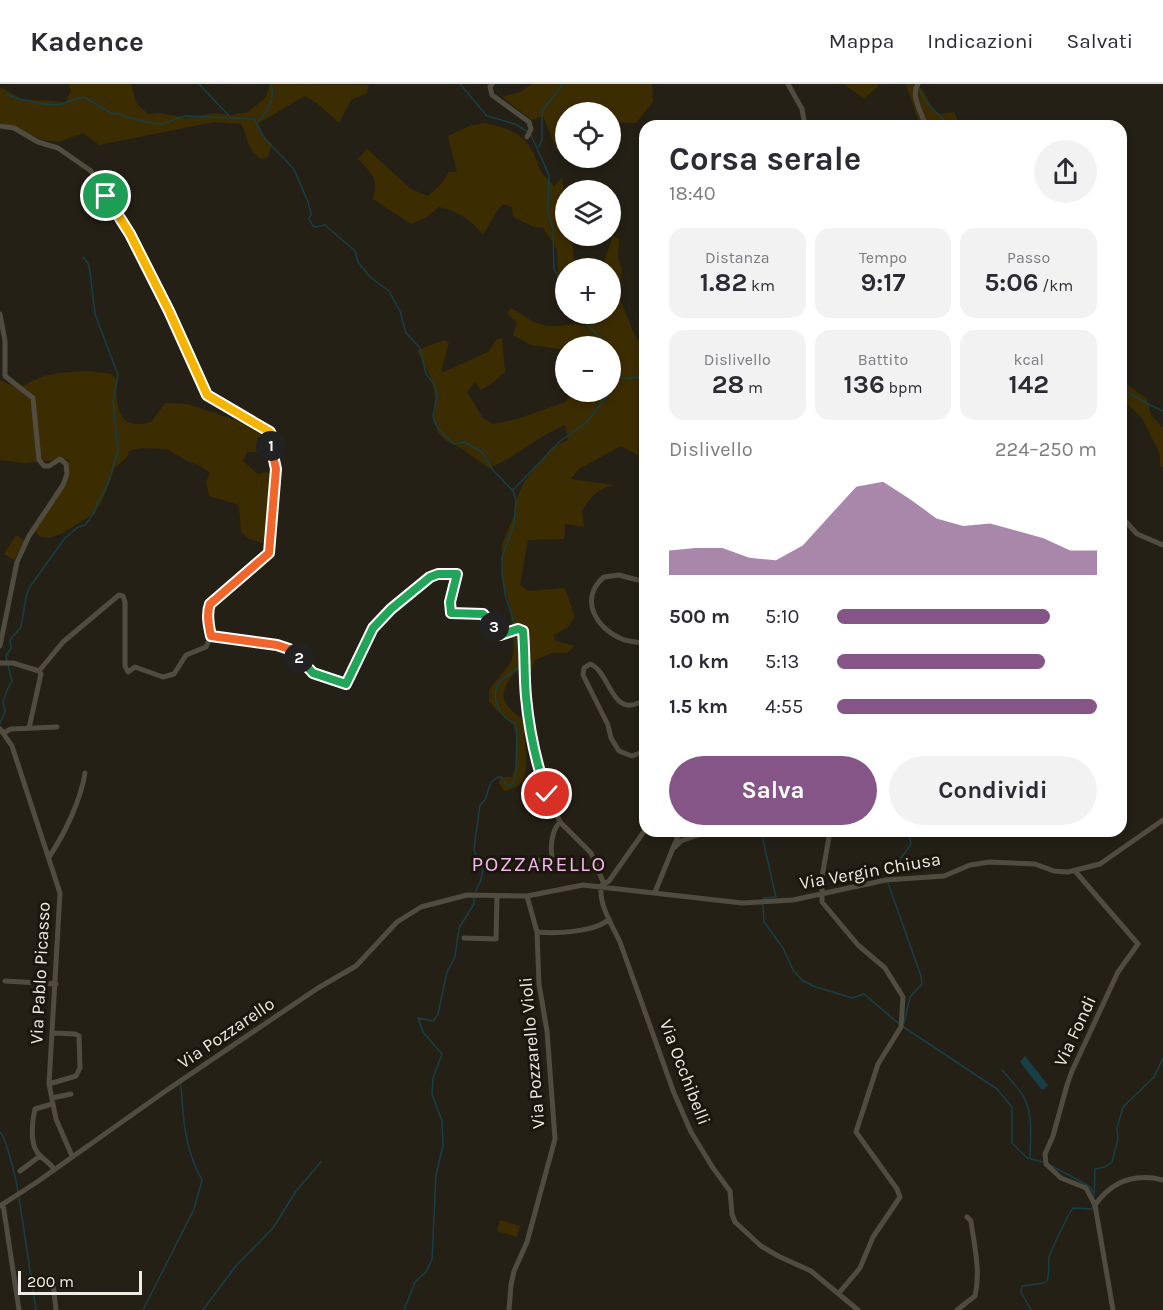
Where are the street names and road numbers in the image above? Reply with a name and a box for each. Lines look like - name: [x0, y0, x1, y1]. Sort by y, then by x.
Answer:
- street label: Via Vergin Chiusa: [798, 848, 942, 894]
- street label: Via Pablo Picasso: [25, 901, 55, 1045]
- street label: Via Pozzarello Violi: [514, 976, 550, 1130]
- street label: Via Fondi: [1049, 992, 1101, 1070]
- street label: Via Pozzarello: [173, 993, 279, 1073]
- street label: Via Occhibelli: [655, 1016, 715, 1128]

